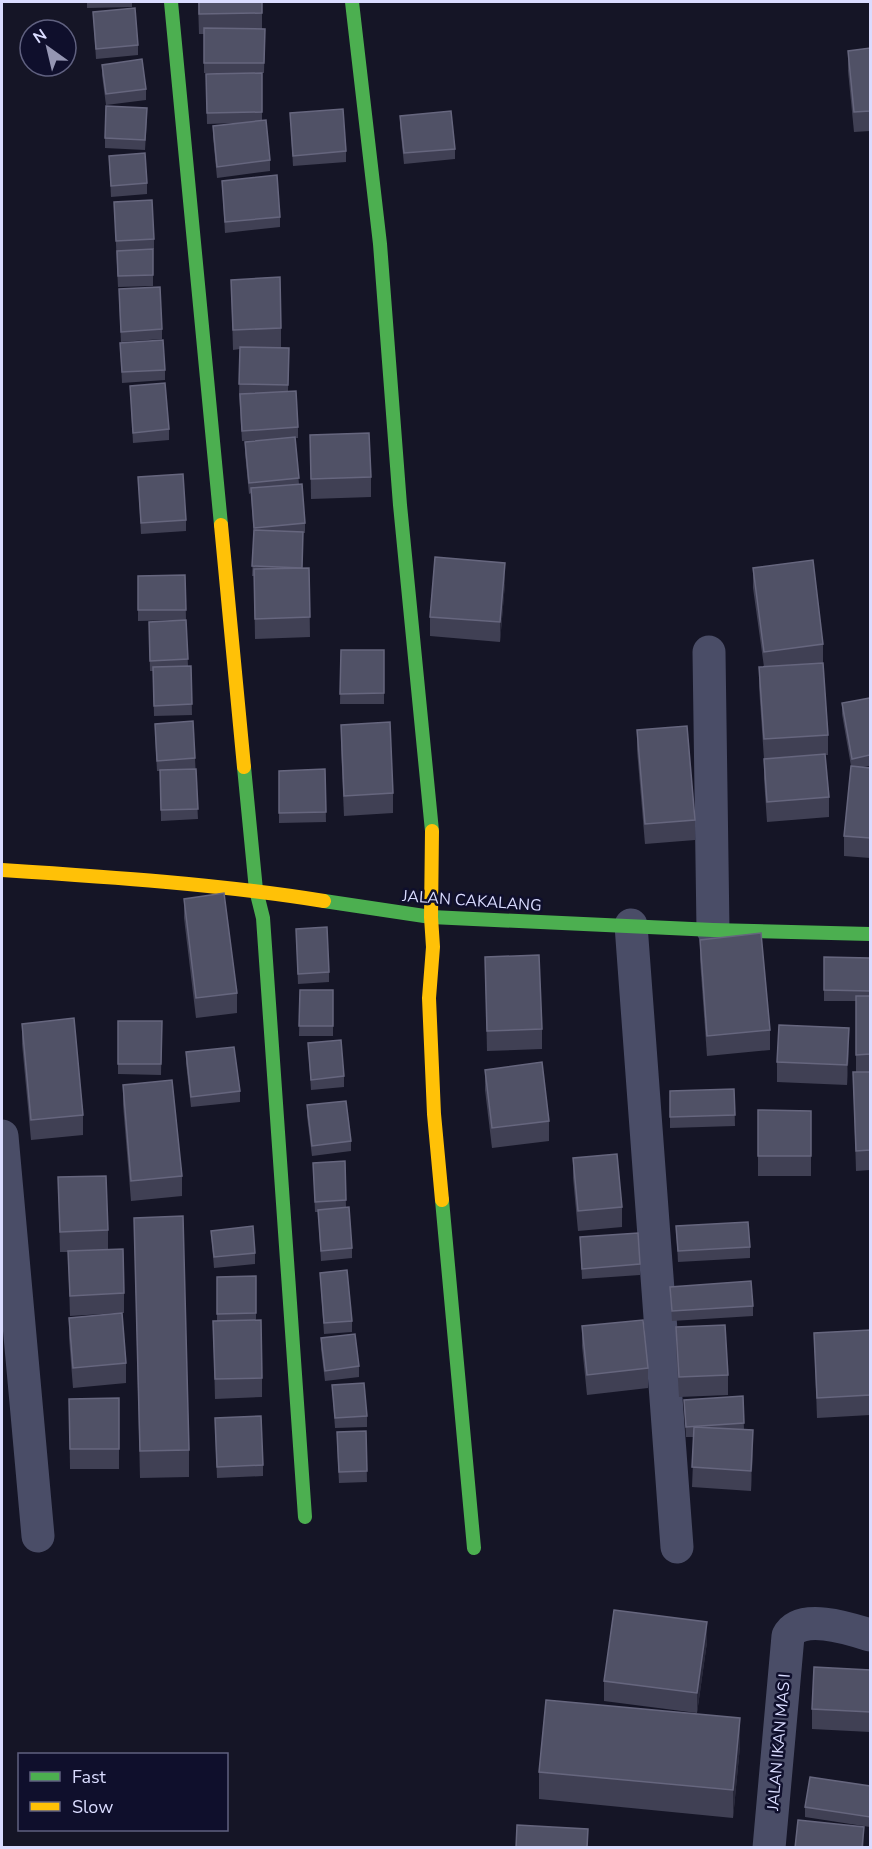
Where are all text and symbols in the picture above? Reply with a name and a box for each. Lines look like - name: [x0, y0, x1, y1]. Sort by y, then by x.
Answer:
- north arrow: [18, 18, 78, 78]
- text: N: [29, 24, 51, 49]
- street label: JALAN CAKALANG: [400, 885, 542, 917]
- street label: JALAN IKAN MAS I: [762, 1673, 796, 1812]
- legend: [18, 1753, 228, 1831]
- text: Fast: [72, 1765, 107, 1789]
- text: Slow: [72, 1795, 113, 1819]

